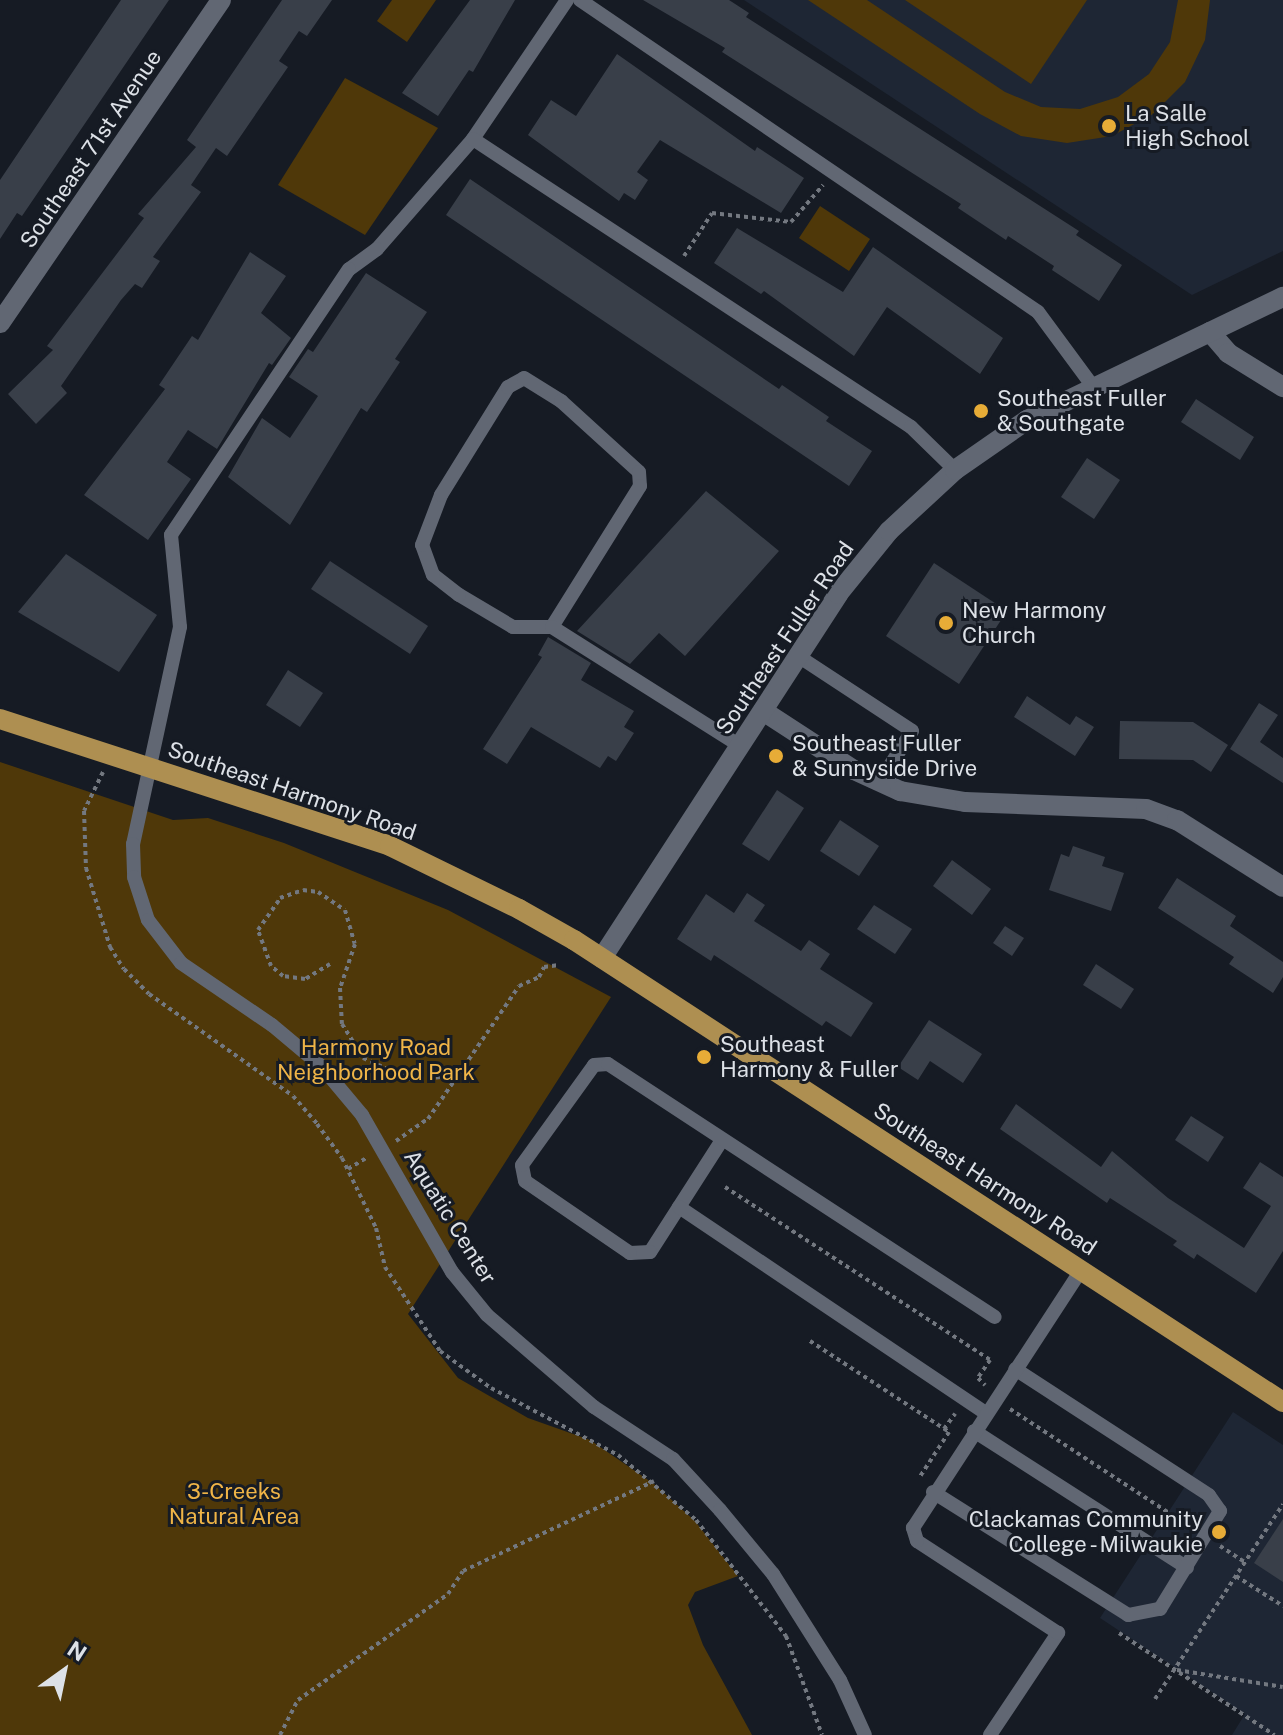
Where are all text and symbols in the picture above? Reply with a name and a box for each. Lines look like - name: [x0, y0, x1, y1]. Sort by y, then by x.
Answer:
- street label: Southeast 71st Avenue: [15, 45, 167, 253]
- place label: La Salle High School: [1125, 100, 1250, 152]
- marker: La Salle High School: [1100, 117, 1118, 135]
- place label: Southeast Fuller & Southgate: [997, 385, 1167, 436]
- marker: Southeast Fuller & Southgate: [972, 402, 990, 420]
- street label: Southeast Fuller Road: [711, 537, 859, 739]
- place label: New Harmony Church: [962, 597, 1106, 648]
- marker: New Harmony Church: [937, 614, 955, 632]
- place label: Southeast Fuller & Sunnyside Drive: [792, 730, 977, 782]
- street label: Southeast Harmony Road: [164, 736, 420, 846]
- marker: Southeast Fuller & Sunnyside Drive: [767, 747, 785, 765]
- place label: Southeast Harmony & Fuller: [720, 1031, 899, 1082]
- park label: Harmony Road Neighborhood Park: [277, 1034, 475, 1086]
- marker: Southeast Harmony & Fuller: [695, 1048, 713, 1066]
- street label: Southeast Harmony Road: [868, 1097, 1102, 1261]
- street label: Aquatic Center: [398, 1145, 502, 1289]
- park label: 3-Creeks Natural Area: [169, 1478, 299, 1530]
- place label: Clackamas Community College - Milwaukie: [969, 1506, 1203, 1558]
- marker: Clackamas Community College - Milwaukie: [1210, 1523, 1228, 1541]
- north arrow: [24, 1631, 104, 1711]
- text: N: [63, 1635, 91, 1666]

